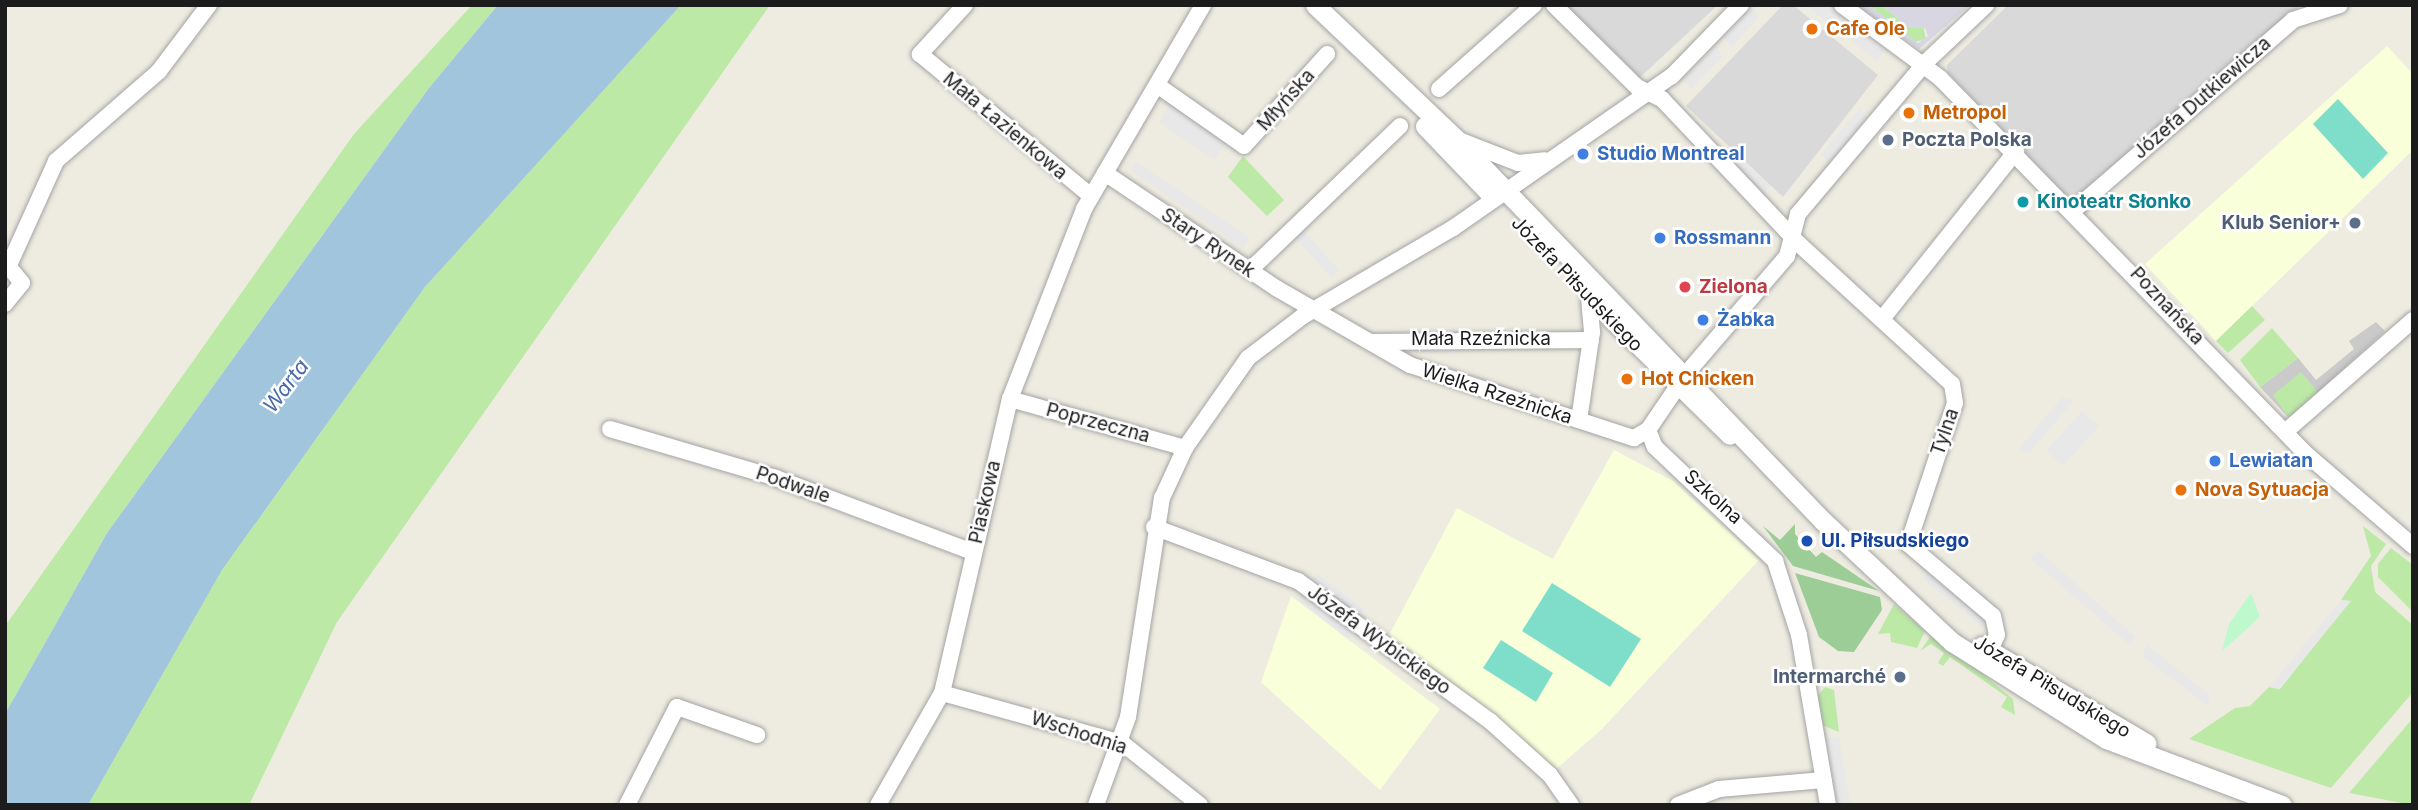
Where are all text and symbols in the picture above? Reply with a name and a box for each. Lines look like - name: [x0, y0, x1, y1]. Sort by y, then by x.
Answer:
- place label: Cafe Ole: [1826, 18, 1905, 40]
- marker: Cafe Ole: [1804, 21, 1820, 37]
- street label: Józefa Dutkiewicza: [2129, 32, 2275, 164]
- street label: Młyńska: [1252, 65, 1320, 135]
- street label: Mała Łazienkowa: [938, 67, 1072, 185]
- place label: Metropol: [1923, 102, 2007, 124]
- marker: Metropol: [1901, 105, 1917, 121]
- place label: Poczta Polska: [1902, 129, 2032, 151]
- marker: Poczta Polska: [1880, 132, 1896, 148]
- place label: Studio Montreal: [1597, 143, 1745, 165]
- marker: Studio Montreal: [1575, 146, 1591, 162]
- place label: Kinoteatr Słonko: [2037, 191, 2191, 213]
- marker: Kinoteatr Słonko: [2015, 194, 2031, 210]
- street label: Stary Rynek: [1157, 203, 1259, 283]
- street label: Józefa Piłsudskiego: [1506, 212, 1648, 356]
- place label: Klub Senior+: [2222, 212, 2341, 234]
- marker: Klub Senior+: [2347, 215, 2363, 231]
- place label: Rossmann: [1674, 227, 1771, 249]
- marker: Rossmann: [1652, 230, 1668, 246]
- street label: Poznańska: [2125, 262, 2209, 350]
- place label: Zielona: [1699, 276, 1768, 298]
- marker: Zielona: [1677, 279, 1693, 295]
- place label: Żabka: [1717, 309, 1775, 331]
- marker: Żabka: [1695, 312, 1711, 328]
- street label: Mała Rzeźnicka: [1411, 328, 1551, 350]
- water label: Warta: [258, 354, 314, 418]
- street label: Wielka Rzeźnicka: [1419, 359, 1575, 429]
- place label: Hot Chicken: [1641, 368, 1754, 390]
- marker: Hot Chicken: [1619, 371, 1635, 387]
- street label: Poprzeczna: [1044, 398, 1152, 448]
- street label: Tylna: [1926, 405, 1964, 459]
- place label: Lewiatan: [2229, 450, 2313, 472]
- marker: Lewiatan: [2207, 453, 2223, 469]
- street label: Piaskowa: [964, 458, 1006, 546]
- street label: Podwale: [753, 462, 833, 508]
- street label: Szkolna: [1679, 465, 1747, 529]
- place label: Nova Sytuacja: [2195, 479, 2329, 501]
- marker: Nova Sytuacja: [2173, 482, 2189, 498]
- place label: Ul. Piłsudskiego: [1821, 530, 1970, 552]
- marker: Ul. Piłsudskiego: [1799, 533, 1815, 549]
- street label: Józefa Wybickiego: [1303, 580, 1455, 700]
- street label: Józefa Piłsudskiego: [1969, 631, 2135, 743]
- place label: Intermarché: [1773, 666, 1886, 688]
- marker: Intermarché: [1892, 669, 1908, 685]
- street label: Wschodnia: [1028, 707, 1130, 759]

